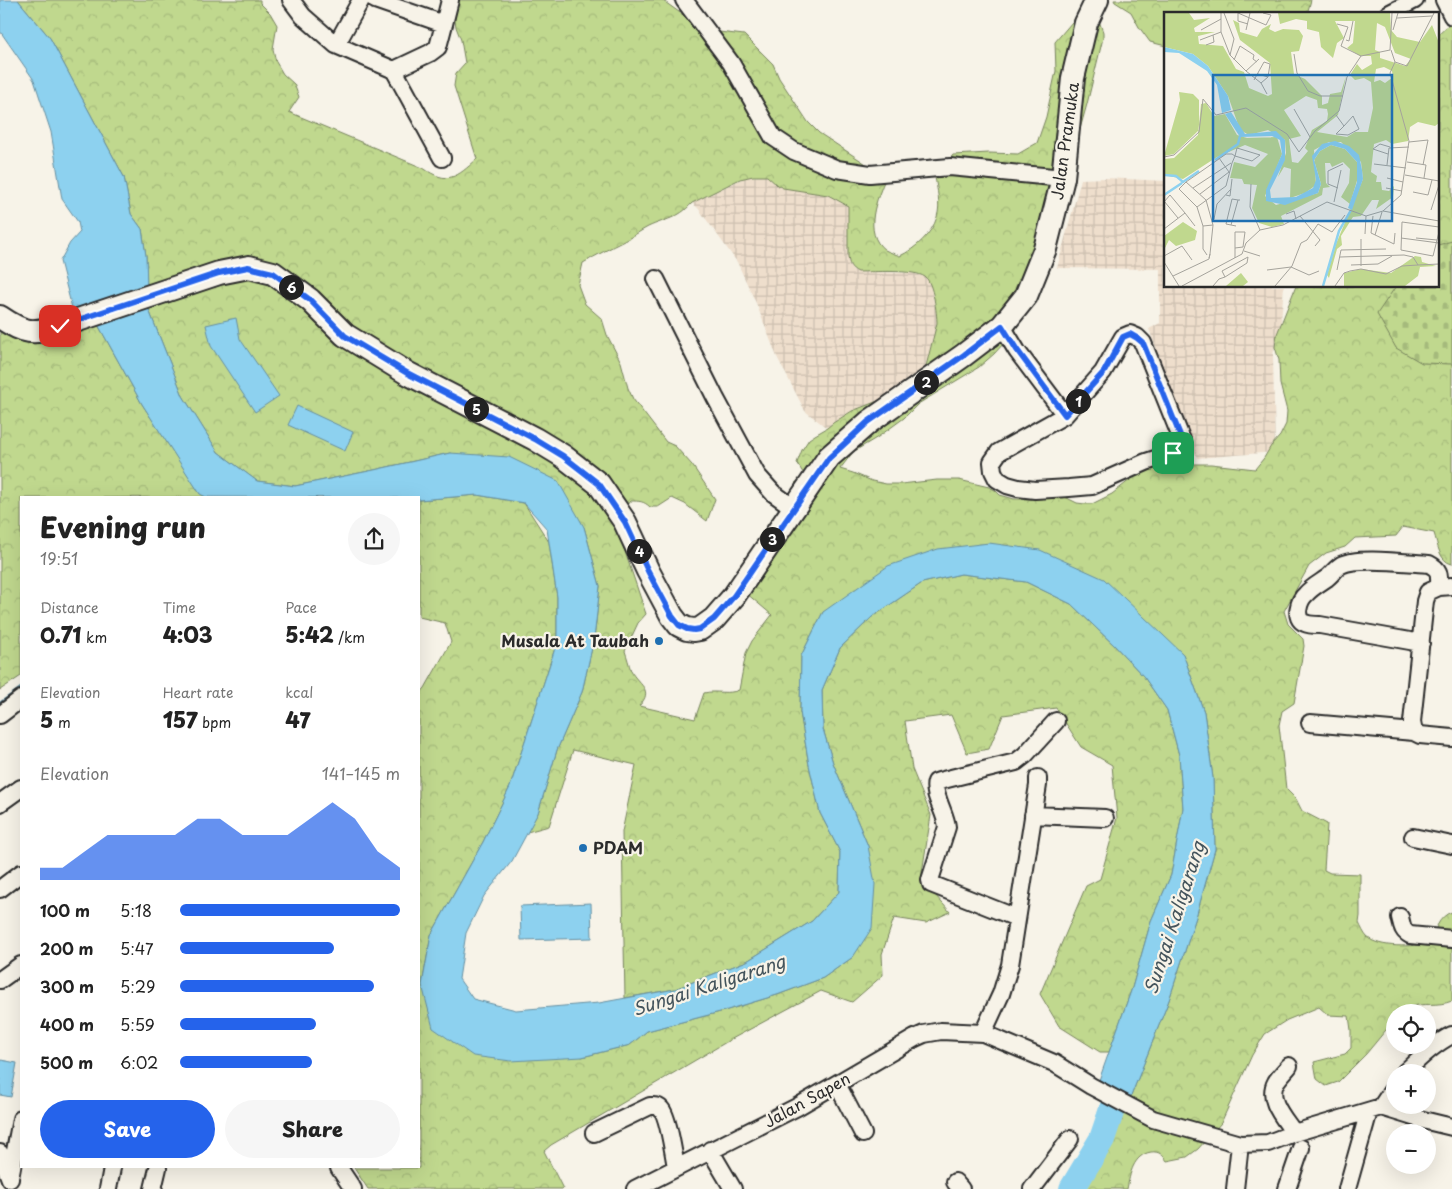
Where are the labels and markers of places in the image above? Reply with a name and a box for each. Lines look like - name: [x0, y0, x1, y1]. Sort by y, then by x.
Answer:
- pin: 6: [278, 274, 304, 300]
- pin: [39, 305, 81, 347]
- pin: 2: [914, 370, 938, 394]
- pin: 1: [1066, 388, 1090, 414]
- pin: 5: [464, 396, 488, 422]
- pin: [1152, 432, 1194, 474]
- pin: 3: [760, 526, 784, 552]
- pin: 4: [626, 538, 652, 564]
- place label: Musala At Taubah: [501, 628, 649, 652]
- marker: Musala At Taubah: [653, 635, 665, 647]
- place label: PDAM: [593, 835, 643, 859]
- marker: PDAM: [577, 842, 589, 854]

